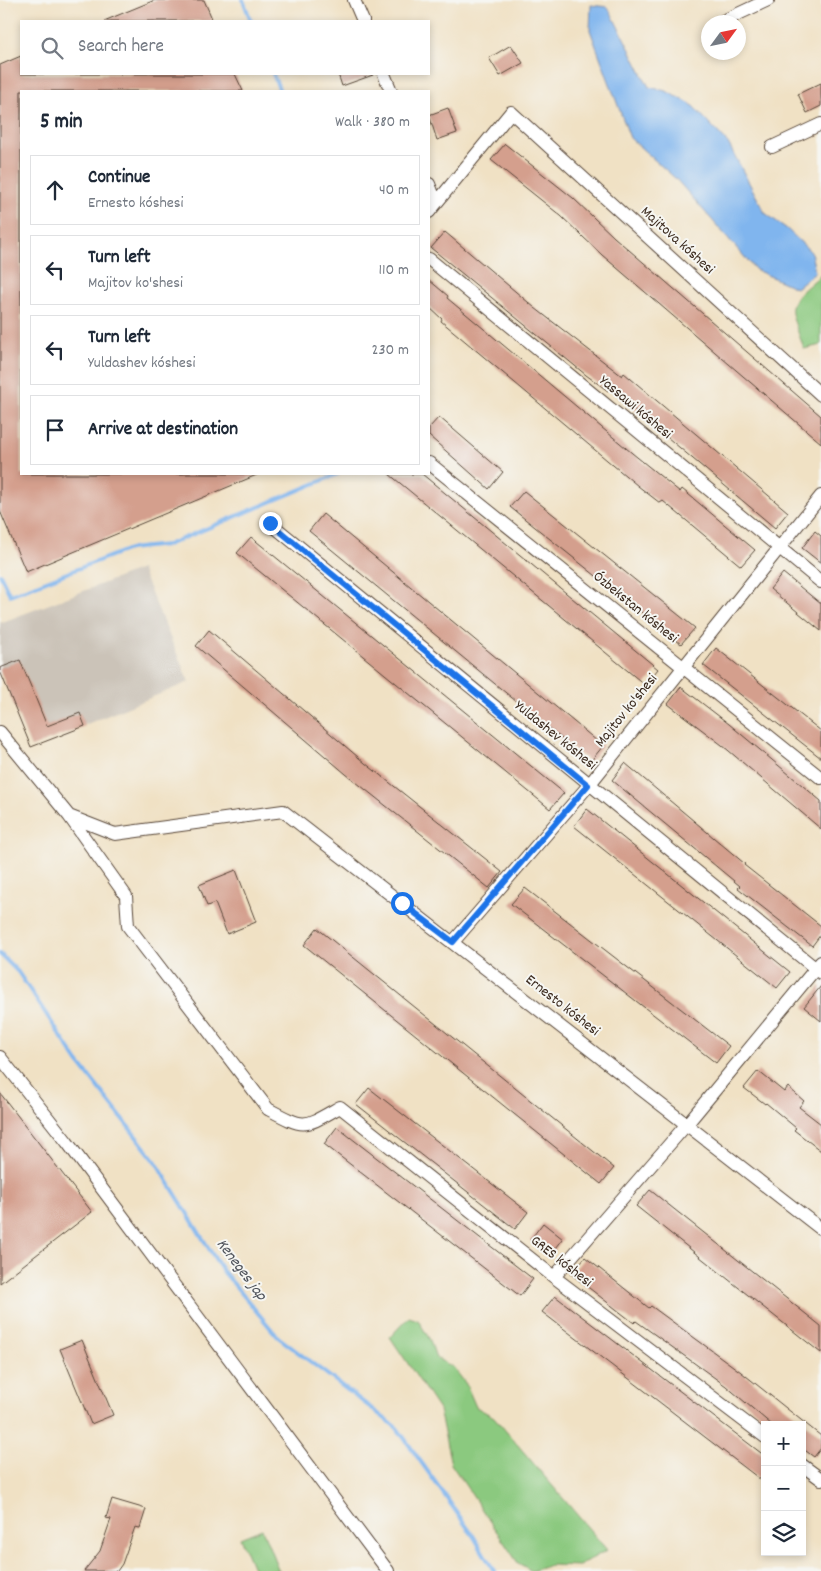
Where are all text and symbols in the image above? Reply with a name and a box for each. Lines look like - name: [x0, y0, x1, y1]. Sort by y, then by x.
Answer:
- north arrow: [701, 15, 746, 60]
- search box: [20, 20, 430, 75]
- icon: search: [38, 34, 66, 62]
- text: Search here: [78, 34, 164, 61]
- text: 5 min: [40, 108, 83, 138]
- text: Walk · 380 m: [335, 111, 410, 134]
- text: Continue: [88, 165, 150, 192]
- icon: ahead: [41, 176, 69, 204]
- text: 40 m: [379, 179, 409, 202]
- text: Ernesto kóshesi: [88, 192, 184, 215]
- street label: Majitova kóshesi: [635, 202, 719, 280]
- text: Turn left: [88, 245, 151, 272]
- icon: left: [41, 256, 69, 284]
- text: 110 m: [379, 259, 409, 282]
- text: Majitov ko'shesi: [88, 272, 183, 295]
- text: Turn left: [88, 325, 151, 352]
- icon: left: [41, 336, 69, 364]
- text: 230 m: [372, 339, 409, 362]
- text: Yuldashev kóshesi: [88, 352, 195, 375]
- street label: Yassawi kóshesi: [594, 371, 677, 445]
- icon: arrive: [41, 416, 69, 444]
- text: Arrive at destination: [88, 417, 238, 444]
- route end: [259, 512, 282, 535]
- street label: Ózbekstan kóshesi: [588, 567, 683, 649]
- street label: Majitov ko'shesi: [590, 669, 664, 753]
- street label: Yuldashev kóshesi: [509, 696, 601, 776]
- route start: [391, 892, 414, 915]
- street label: Ernesto kóshesi: [520, 970, 604, 1042]
- street label: GRES kóshesi: [525, 1231, 597, 1293]
- water label: Keneges jap: [210, 1234, 272, 1306]
- map controls: [761, 1421, 806, 1556]
- button: +: [761, 1421, 806, 1466]
- button: −: [761, 1466, 806, 1511]
- button: layers: [761, 1511, 806, 1556]

